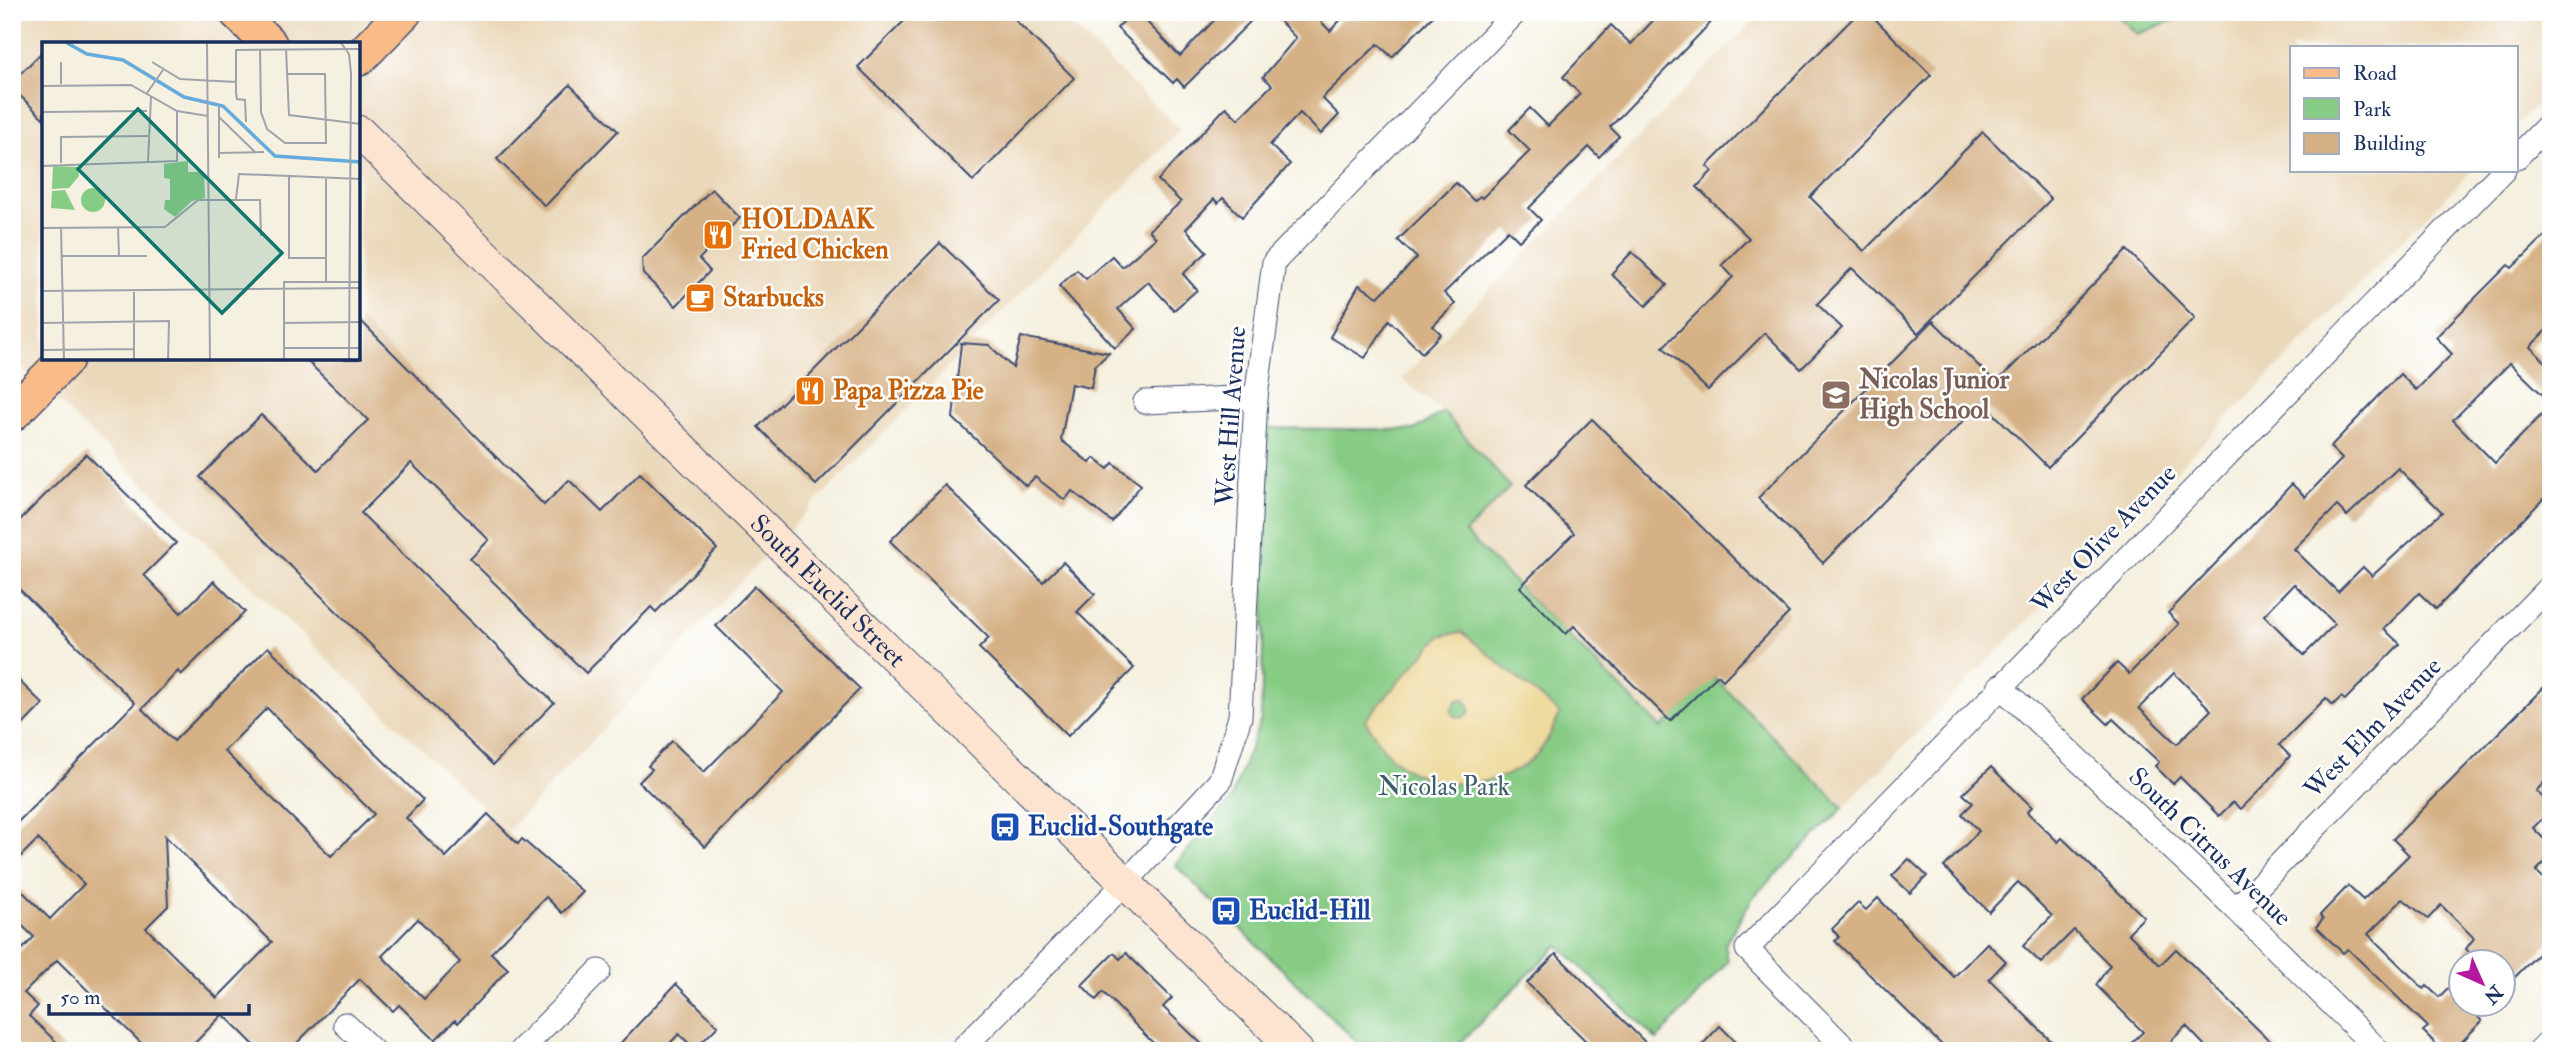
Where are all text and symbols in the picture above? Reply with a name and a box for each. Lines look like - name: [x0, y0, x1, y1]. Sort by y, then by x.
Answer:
- inset map: [42, 42, 360, 360]
- legend: [2290, 46, 2518, 172]
- text: Road: [2353, 60, 2398, 87]
- text: Park: [2353, 96, 2391, 123]
- text: Building: [2353, 130, 2426, 157]
- place label: HOLDAAK Fried Chicken: [741, 204, 889, 266]
- restaurant icon: HOLDAAK Fried Chicken: [701, 218, 735, 252]
- cafe icon: Starbucks: [683, 281, 717, 315]
- place label: Starbucks: [723, 282, 824, 314]
- street label: West Hill Avenue: [1209, 325, 1253, 508]
- place label: Nicolas Junior High School: [1858, 364, 2010, 427]
- restaurant icon: Papa Pizza Pie: [793, 374, 827, 408]
- place label: Papa Pizza Pie: [833, 375, 984, 408]
- school or university icon: Nicolas Junior High School: [1819, 378, 1853, 412]
- street label: West Olive Avenue: [2024, 458, 2183, 621]
- street label: South Euclid Street: [743, 508, 912, 674]
- street label: West Elm Avenue: [2297, 651, 2449, 806]
- street label: South Citrus Avenue: [2122, 761, 2298, 933]
- park label: Nicolas Park: [1378, 771, 1510, 803]
- bus stop icon: Euclid-Southgate: [988, 810, 1022, 844]
- place label: Euclid-Southgate: [1028, 811, 1213, 844]
- bus stop icon: Euclid-Hill: [1209, 894, 1243, 928]
- place label: Euclid-Hill: [1249, 895, 1371, 927]
- north arrow: [2448, 948, 2518, 1018]
- scale bar: [49, 972, 248, 1016]
- text: N: [2478, 979, 2509, 1010]
- text: 50 m: [60, 984, 101, 1011]

